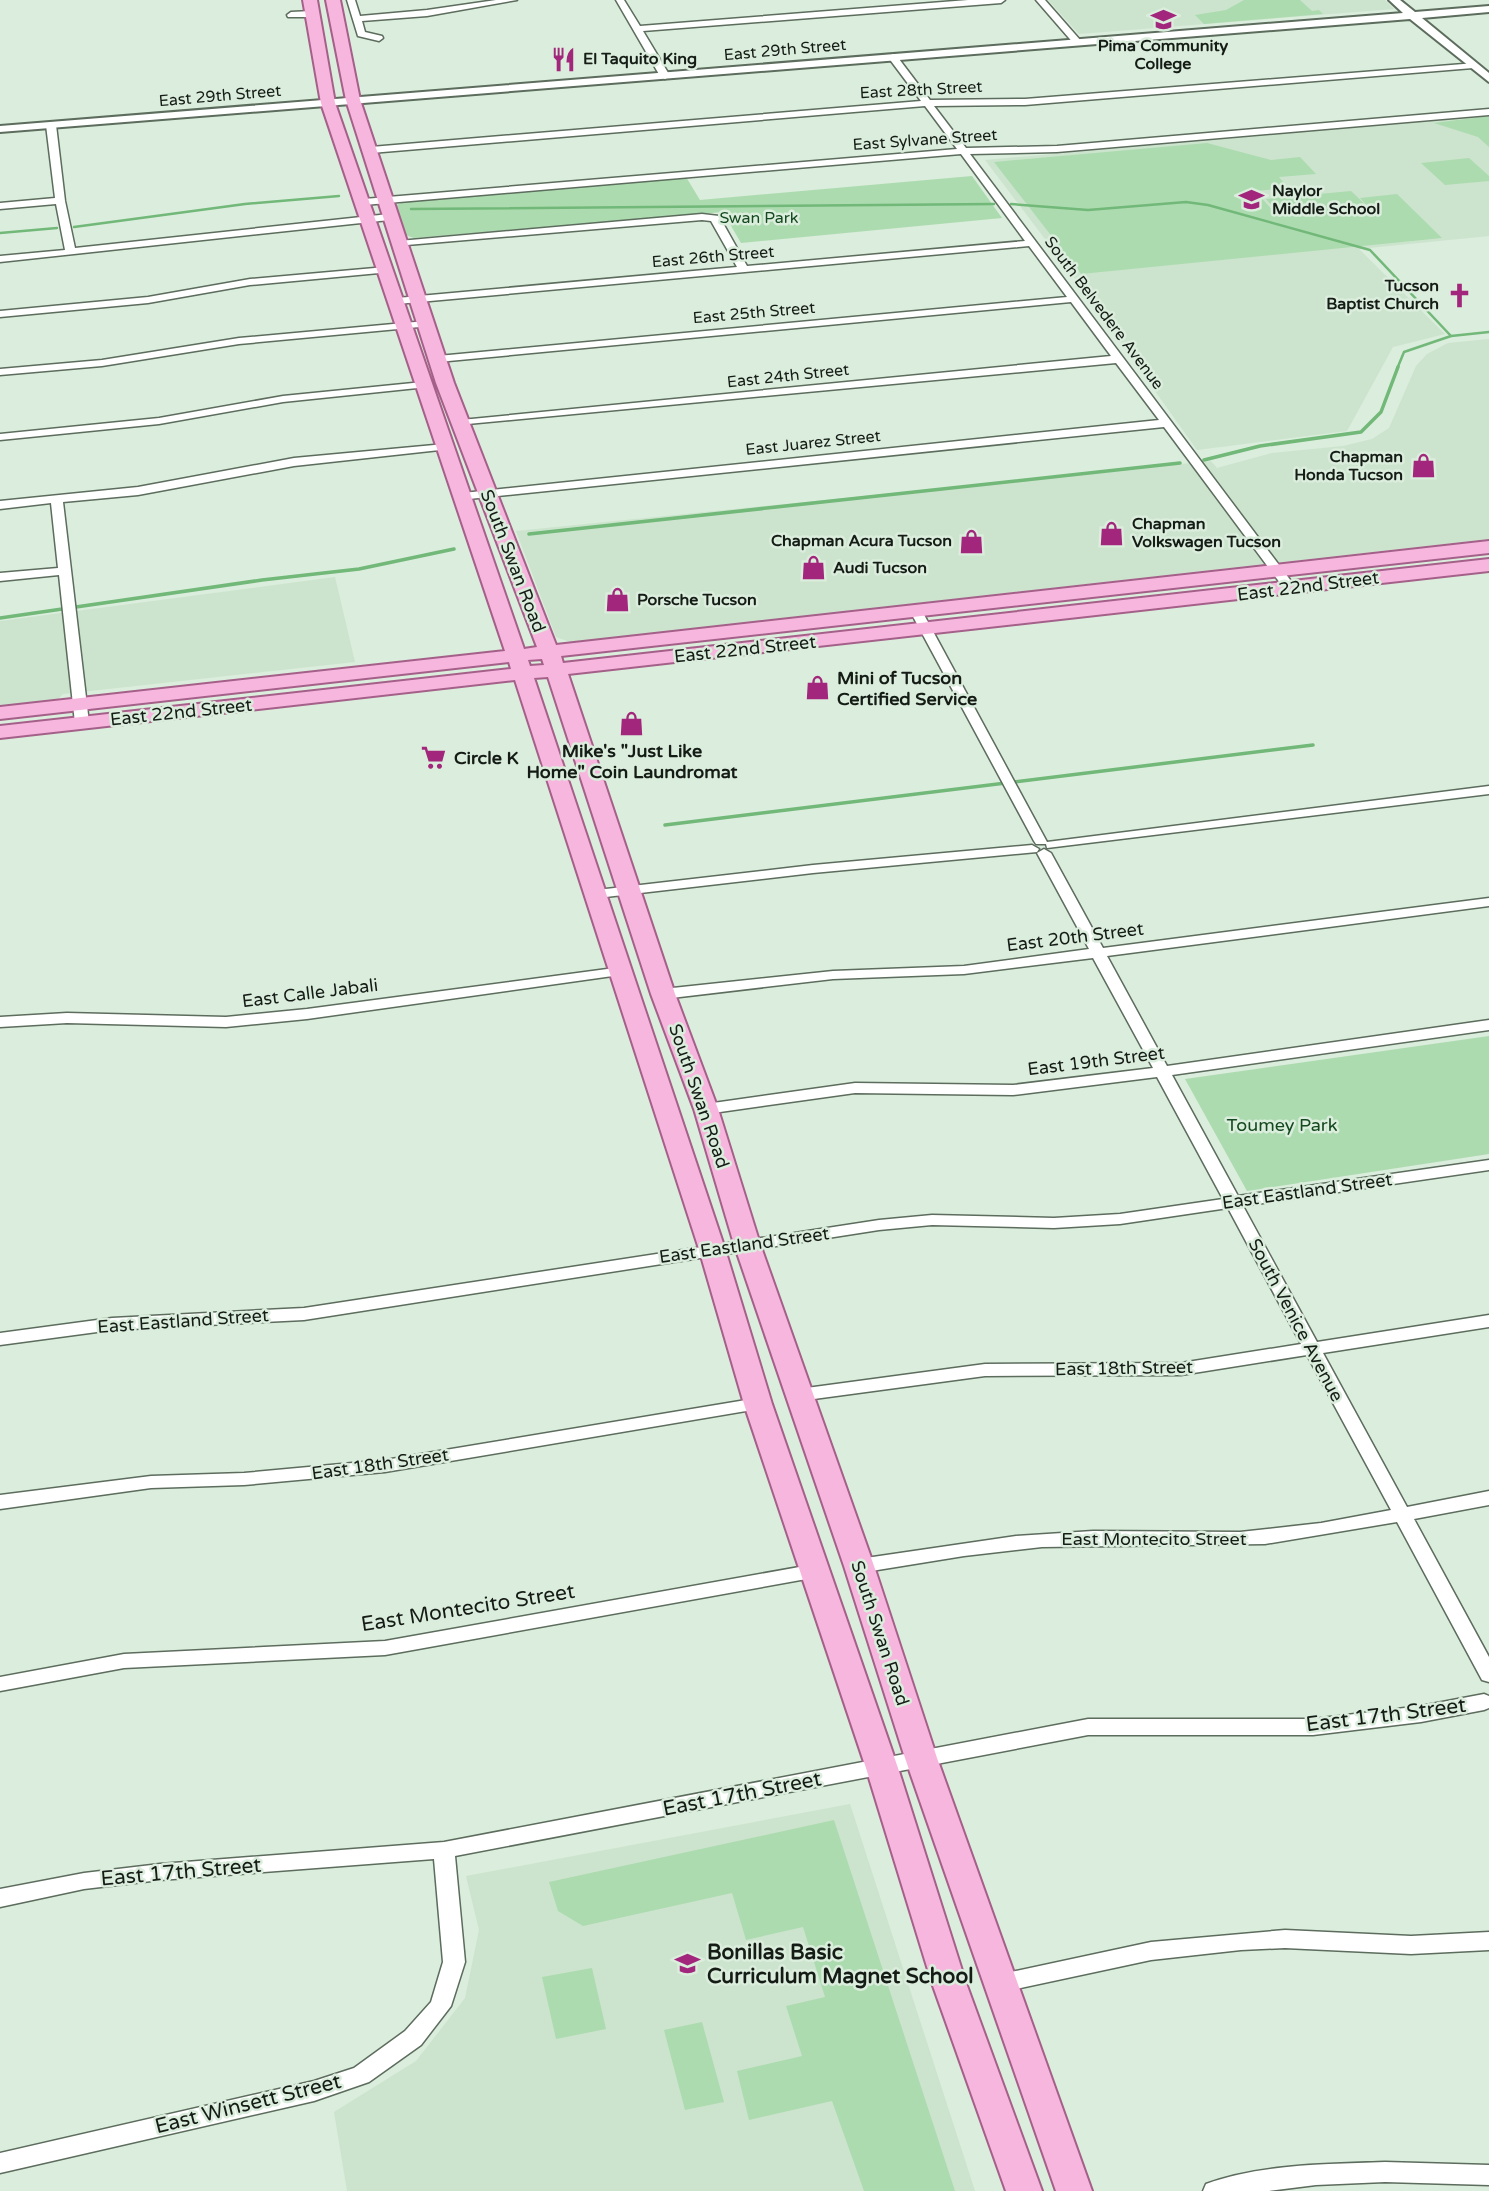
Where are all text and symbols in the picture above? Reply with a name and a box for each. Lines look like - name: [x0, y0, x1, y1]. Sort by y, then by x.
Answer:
- school or university icon: Pima Community College: [1149, 6, 1177, 34]
- street label: East 29th Street: [723, 35, 847, 65]
- place label: Pima Community College: [1098, 36, 1229, 74]
- restaurant icon: El Taquito King: [549, 45, 577, 73]
- place label: El Taquito King: [583, 49, 697, 69]
- street label: East 28th Street: [859, 77, 983, 103]
- street label: East 29th Street: [158, 81, 282, 111]
- street label: East Sylvane Street: [852, 125, 998, 155]
- place label: Naylor Middle School: [1272, 181, 1380, 219]
- school or university icon: Naylor Middle School: [1238, 186, 1266, 214]
- park label: Swan Park: [720, 208, 799, 228]
- street label: South Belvedere Avenue: [1040, 233, 1168, 393]
- street label: East 26th Street: [651, 242, 775, 272]
- place label: Tucson Baptist Church: [1326, 276, 1439, 314]
- church icon: Tucson Baptist Church: [1445, 281, 1473, 309]
- street label: East 25th Street: [692, 298, 816, 328]
- street label: East 24th Street: [726, 360, 850, 392]
- street label: East Juarez Street: [744, 426, 882, 460]
- place label: Chapman Honda Tucson: [1294, 447, 1403, 485]
- shop icon: Chapman Honda Tucson: [1409, 452, 1437, 480]
- street label: South Swan Road: [476, 486, 550, 636]
- place label: Chapman Volkswagen Tucson: [1132, 514, 1281, 552]
- shop icon: Chapman Volkswagen Tucson: [1098, 519, 1126, 547]
- shop icon: Chapman Acura Tucson: [958, 527, 986, 555]
- place label: Chapman Acura Tucson: [771, 531, 952, 551]
- shop icon: Audi Tucson: [799, 554, 827, 582]
- place label: Audi Tucson: [833, 558, 927, 578]
- street label: East 22nd Street: [1236, 566, 1380, 606]
- shop icon: Porsche Tucson: [603, 586, 631, 614]
- place label: Porsche Tucson: [637, 590, 757, 610]
- street label: East 22nd Street: [673, 631, 817, 667]
- place label: Mini of Tucson Certified Service: [837, 667, 977, 710]
- shop icon: Mini of Tucson Certified Service: [803, 674, 831, 702]
- street label: East 22nd Street: [109, 694, 253, 730]
- shop icon: Mike's "Just Like Home" Coin Laundromat: [618, 710, 646, 738]
- place label: Mike's "Just Like Home" Coin Laundromat: [527, 740, 738, 783]
- supermarket icon: Circle K: [420, 744, 448, 772]
- place label: Circle K: [454, 747, 519, 769]
- street label: East 20th Street: [1005, 918, 1145, 956]
- street label: East Calle Jabali: [241, 974, 379, 1012]
- street label: South Swan Road: [664, 1021, 734, 1171]
- street label: East 19th Street: [1026, 1042, 1166, 1080]
- park label: Toumey Park: [1226, 1114, 1338, 1136]
- street label: East Eastland Street: [1221, 1168, 1394, 1214]
- street label: East Eastland Street: [658, 1222, 831, 1268]
- street label: South Venice Avenue: [1244, 1235, 1348, 1405]
- street label: East Eastland Street: [97, 1304, 269, 1338]
- street label: East 18th Street: [1055, 1356, 1193, 1380]
- street label: East 18th Street: [310, 1443, 450, 1485]
- street label: East Montecito Street: [1061, 1528, 1247, 1550]
- street label: South Swan Road: [846, 1558, 914, 1708]
- street label: East Montecito Street: [359, 1579, 577, 1637]
- street label: East 17th Street: [1304, 1693, 1468, 1737]
- street label: East 17th Street: [660, 1766, 824, 1822]
- street label: East 17th Street: [100, 1853, 262, 1891]
- place label: Bonillas Basic Curriculum Magnet School: [707, 1940, 973, 1989]
- school or university icon: Bonillas Basic Curriculum Magnet School: [673, 1950, 701, 1978]
- street label: East Winsett Street: [152, 2069, 344, 2139]

